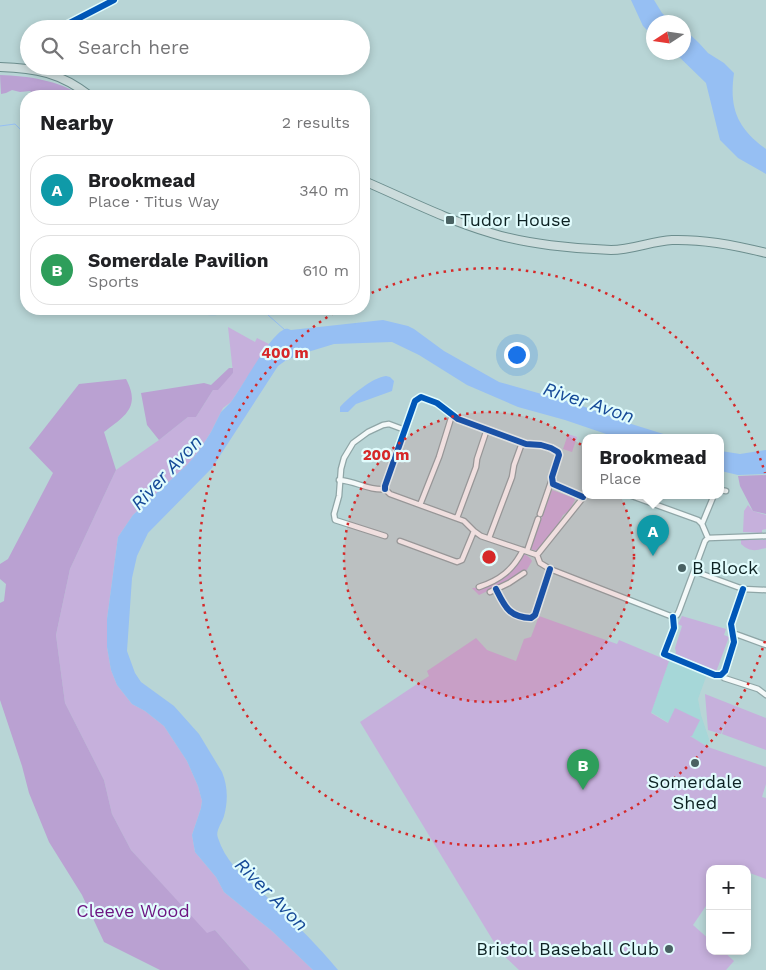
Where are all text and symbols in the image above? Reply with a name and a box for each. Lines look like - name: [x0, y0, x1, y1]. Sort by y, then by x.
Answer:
- north arrow: [646, 15, 691, 60]
- search box: [20, 20, 370, 75]
- icon: search: [38, 34, 66, 62]
- text: Search here: [78, 36, 189, 59]
- text: Nearby: [40, 110, 113, 135]
- text: 2 results: [282, 113, 350, 132]
- text: Brookmead: [88, 169, 195, 192]
- text: A: [52, 181, 62, 200]
- text: 340 m: [299, 181, 349, 200]
- text: Place · Titus Way: [88, 192, 219, 211]
- place label: Tudor House: [460, 209, 571, 230]
- marker: Tudor House: [444, 214, 456, 226]
- text: Somerdale Pavilion: [88, 249, 269, 272]
- text: B: [52, 261, 62, 280]
- text: 610 m: [302, 261, 349, 280]
- text: Sports: [88, 272, 139, 291]
- your location: [504, 342, 530, 368]
- text: 400 m: [261, 344, 309, 362]
- water label: River Avon: [541, 377, 637, 428]
- water label: River Avon: [126, 430, 207, 515]
- popup: [582, 434, 724, 499]
- text: 200 m: [363, 446, 409, 464]
- text: Brookmead: [599, 446, 707, 469]
- text: Place: [599, 469, 641, 488]
- pin: A: [637, 515, 669, 556]
- centre of rings: [480, 548, 498, 566]
- place label: B Block: [692, 557, 758, 578]
- marker: B Block: [676, 562, 688, 574]
- pin: B: [567, 749, 599, 790]
- marker: Somerdale Shed: [689, 757, 701, 769]
- place label: Somerdale Shed: [648, 771, 742, 813]
- water label: River Avon: [230, 853, 313, 936]
- map controls: [706, 865, 751, 955]
- button: +: [706, 865, 751, 910]
- park label: Cleeve Wood: [76, 900, 190, 921]
- button: −: [706, 910, 751, 955]
- place label: Bristol Baseball Club: [476, 938, 659, 959]
- marker: Bristol Baseball Club: [663, 943, 675, 955]

